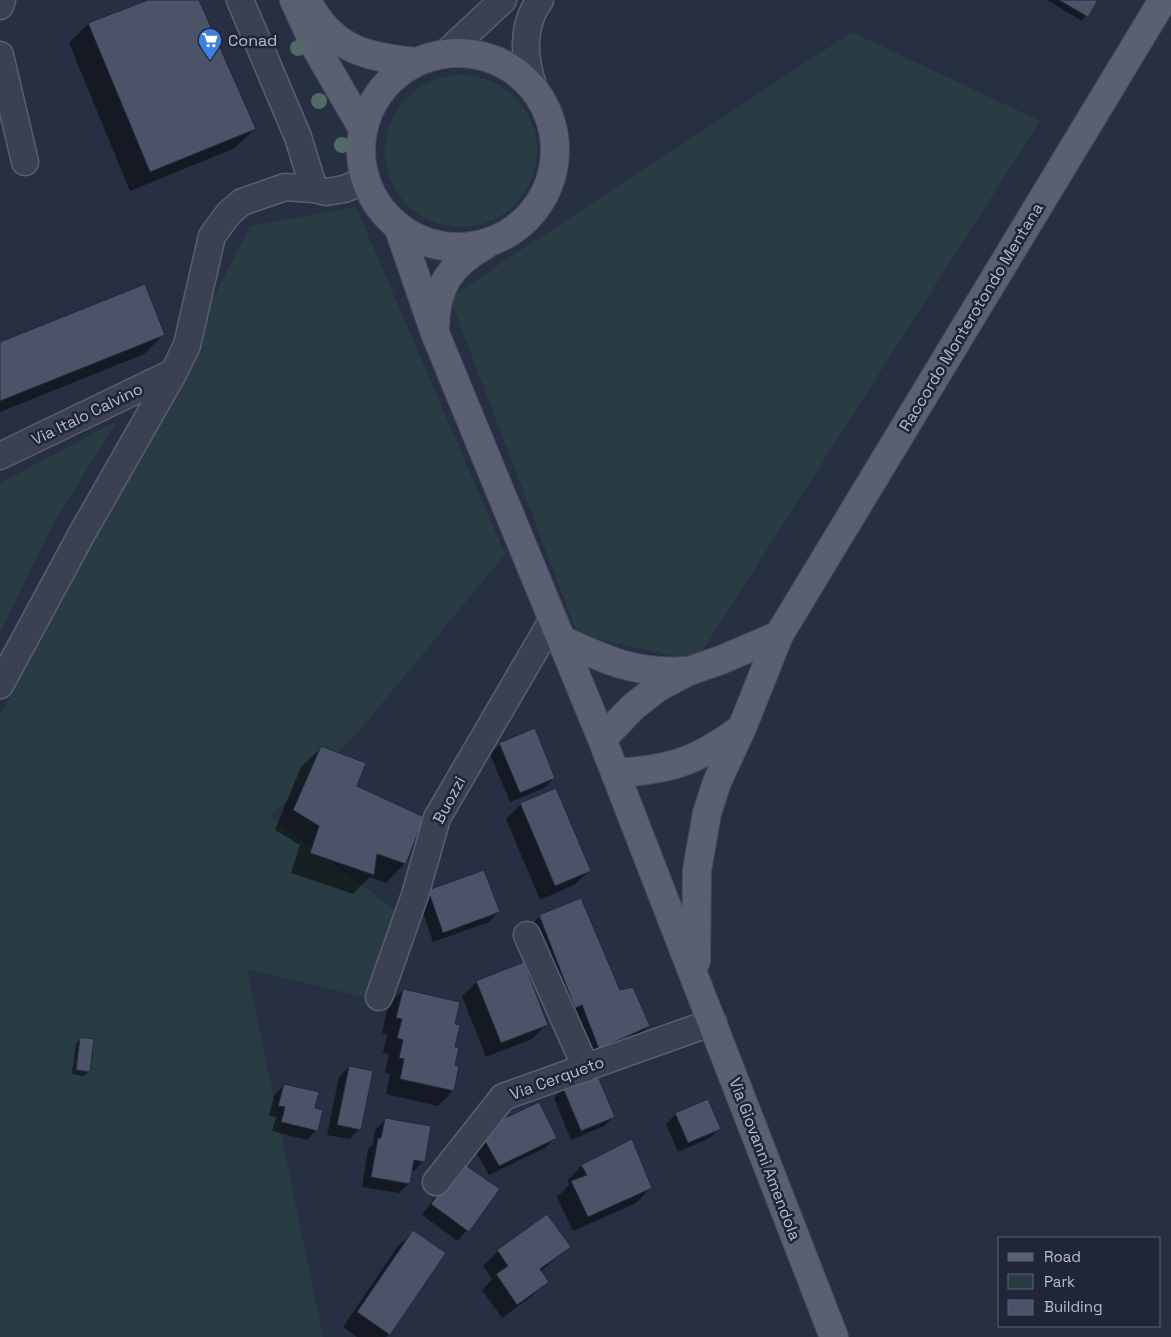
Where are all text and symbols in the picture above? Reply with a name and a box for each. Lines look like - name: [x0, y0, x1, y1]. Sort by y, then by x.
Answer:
- supermarket icon: Conad: [197, 27, 223, 61]
- place label: Conad: [228, 30, 277, 51]
- street label: Raccordo Monterotondo Mentana: [894, 199, 1048, 435]
- street label: Via Italo Calvino: [28, 378, 146, 450]
- street label: Buozzi: [428, 773, 470, 827]
- street label: Via Cerqueto: [507, 1051, 607, 1105]
- street label: Via Giovanni Amendola: [724, 1075, 806, 1243]
- legend: [998, 1237, 1161, 1327]
- text: Road: [1044, 1247, 1081, 1266]
- text: Park: [1044, 1272, 1075, 1291]
- text: Building: [1044, 1297, 1103, 1316]

